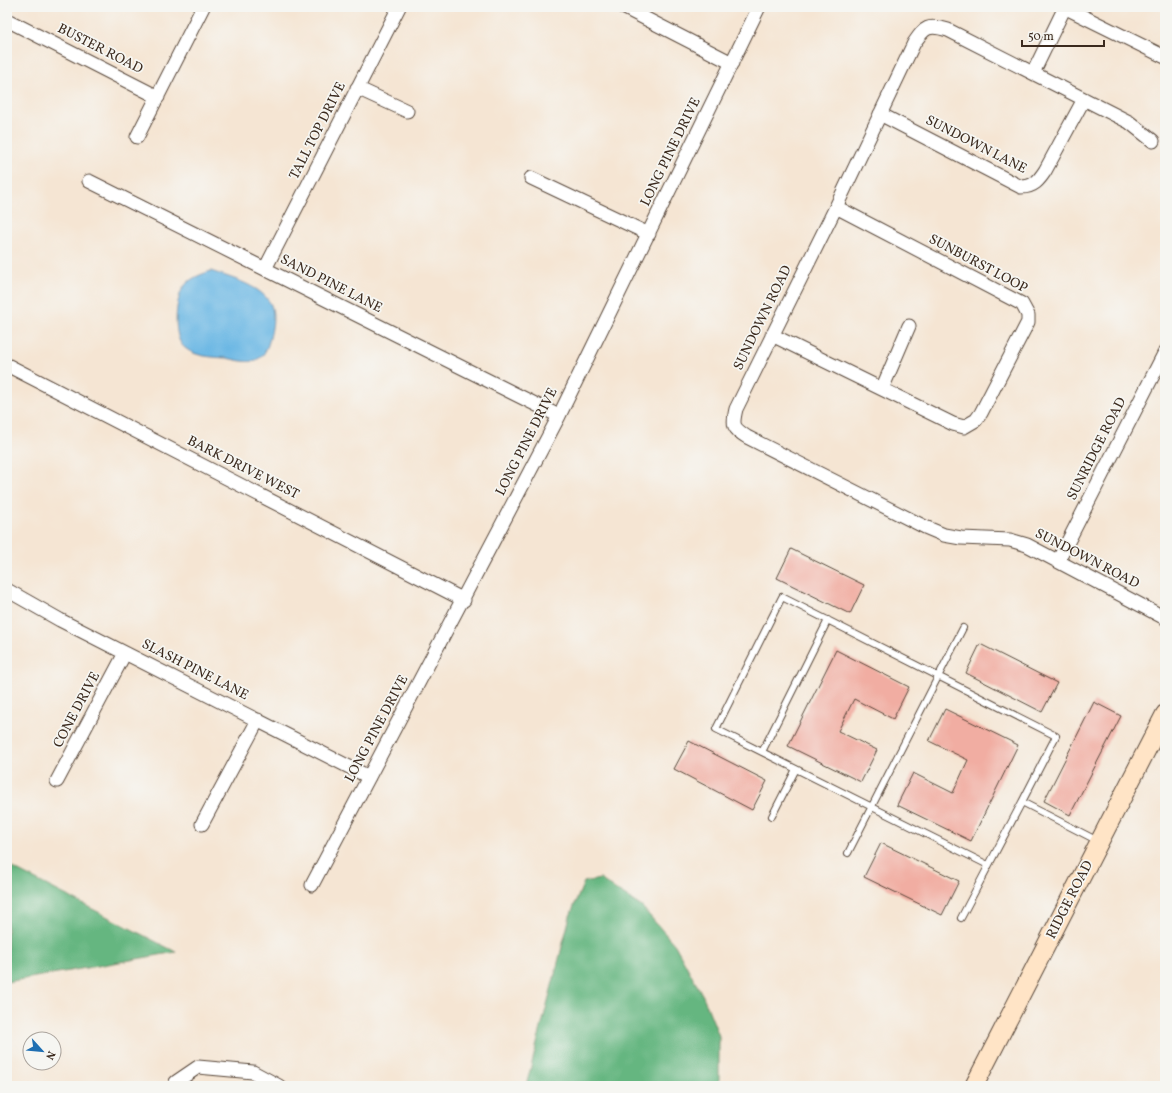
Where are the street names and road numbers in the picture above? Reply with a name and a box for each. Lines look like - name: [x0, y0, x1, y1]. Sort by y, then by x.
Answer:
- street label: BUSTER ROAD: [54, 19, 146, 79]
- street label: TALL TOP DRIVE: [285, 79, 351, 183]
- street label: LONG PINE DRIVE: [636, 94, 706, 210]
- street label: SUNDOWN LANE: [922, 111, 1030, 179]
- street label: SUNBURST LOOP: [925, 230, 1031, 298]
- street label: SAND PINE LANE: [277, 250, 385, 318]
- street label: SUNDOWN ROAD: [729, 262, 797, 374]
- street label: LONG PINE DRIVE: [492, 385, 562, 499]
- street label: SUNRIDGE ROAD: [1063, 394, 1131, 504]
- street label: BARK DRIVE WEST: [184, 432, 302, 504]
- street label: SUNDOWN ROAD: [1032, 525, 1142, 593]
- street label: SLASH PINE LANE: [138, 635, 252, 705]
- street label: CONE DRIVE: [49, 669, 105, 751]
- street label: LONG PINE DRIVE: [341, 672, 413, 786]
- street label: RIDGE ROAD: [1042, 857, 1098, 943]

